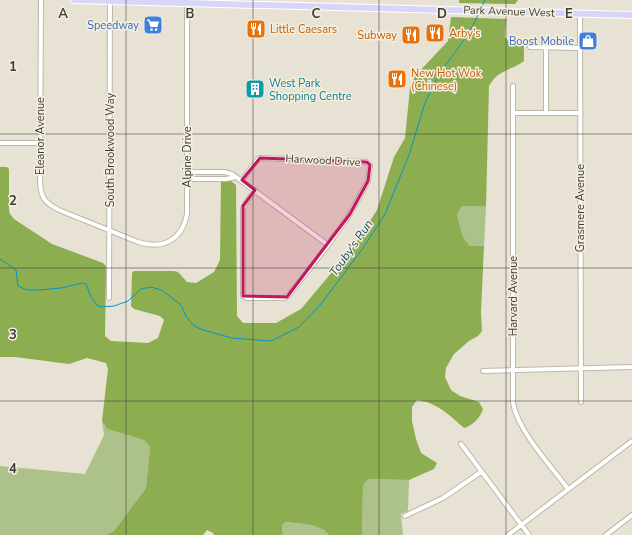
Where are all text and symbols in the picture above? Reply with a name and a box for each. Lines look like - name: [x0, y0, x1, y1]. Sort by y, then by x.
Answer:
- street label: Park Avenue West: [463, 2, 555, 21]
- text: A: [58, 5, 68, 23]
- text: B: [186, 5, 195, 23]
- text: C: [312, 5, 321, 23]
- text: D: [437, 5, 447, 23]
- text: E: [565, 5, 573, 23]
- supermarket icon: Speedway: [142, 14, 164, 36]
- place label: Speedway: [87, 18, 139, 33]
- restaurant icon: Little Caesars: [245, 18, 267, 40]
- place label: Little Caesars: [270, 22, 337, 37]
- restaurant icon: Arby's: [424, 22, 446, 44]
- restaurant icon: Subway: [400, 24, 422, 46]
- place label: Arby's: [449, 26, 481, 41]
- place label: Subway: [357, 28, 397, 43]
- shop icon: Boost Mobile: [577, 30, 599, 52]
- place label: Boost Mobile: [509, 34, 574, 49]
- text: 1: [9, 58, 17, 76]
- place label: New Hot Wok (Chinese): [411, 66, 482, 94]
- restaurant icon: New Hot Wok (Chinese): [386, 68, 408, 90]
- place label: West Park Shopping Centre: [269, 76, 352, 104]
- building icon: West Park Shopping Centre: [244, 78, 266, 100]
- street label: South Brookwood Way: [103, 92, 118, 207]
- street label: Eleanor Avenue: [33, 97, 48, 175]
- street label: Alpine Drive: [180, 126, 195, 188]
- street label: Harwood Drive: [285, 151, 361, 170]
- street label: Grasmere Avenue: [573, 164, 588, 252]
- text: 2: [9, 192, 17, 210]
- water label: Touby's Run: [326, 216, 377, 280]
- street label: Harvard Avenue: [506, 256, 521, 336]
- text: 3: [9, 326, 17, 344]
- text: 4: [9, 460, 17, 478]

